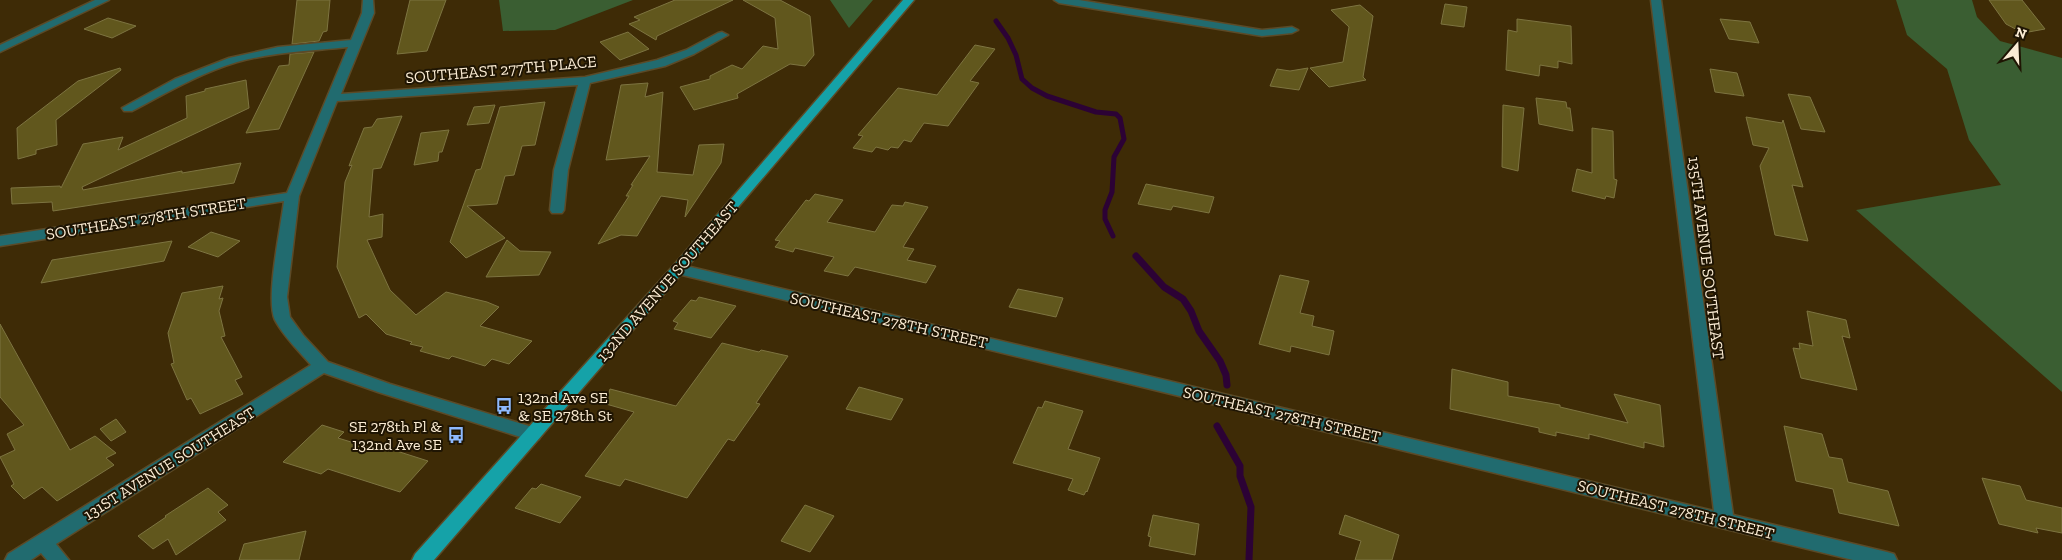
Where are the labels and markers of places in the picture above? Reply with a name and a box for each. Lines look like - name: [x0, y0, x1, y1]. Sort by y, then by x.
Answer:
- place label: 132nd Ave SE & SE 278th St: [518, 388, 612, 425]
- bus stop icon: 132nd Ave SE & SE 278th St: [494, 396, 514, 416]
- place label: SE 278th Pl & 132nd Ave SE: [349, 417, 442, 454]
- bus stop icon: SE 278th Pl & 132nd Ave SE: [446, 425, 466, 445]

